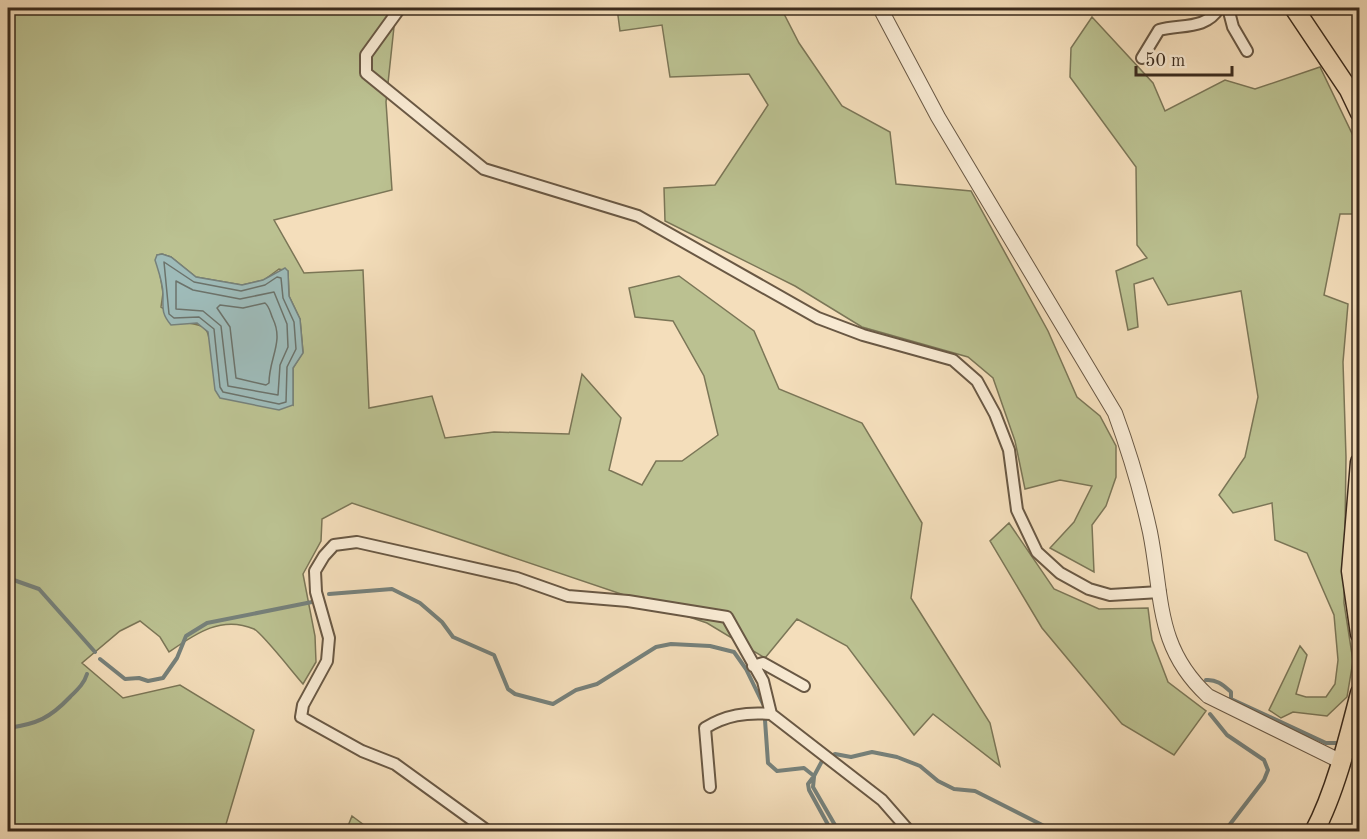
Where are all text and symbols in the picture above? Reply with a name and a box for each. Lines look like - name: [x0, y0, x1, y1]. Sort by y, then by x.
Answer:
- scale bar: [1136, 39, 1232, 77]
- text: 50 m: [1145, 52, 1185, 70]

